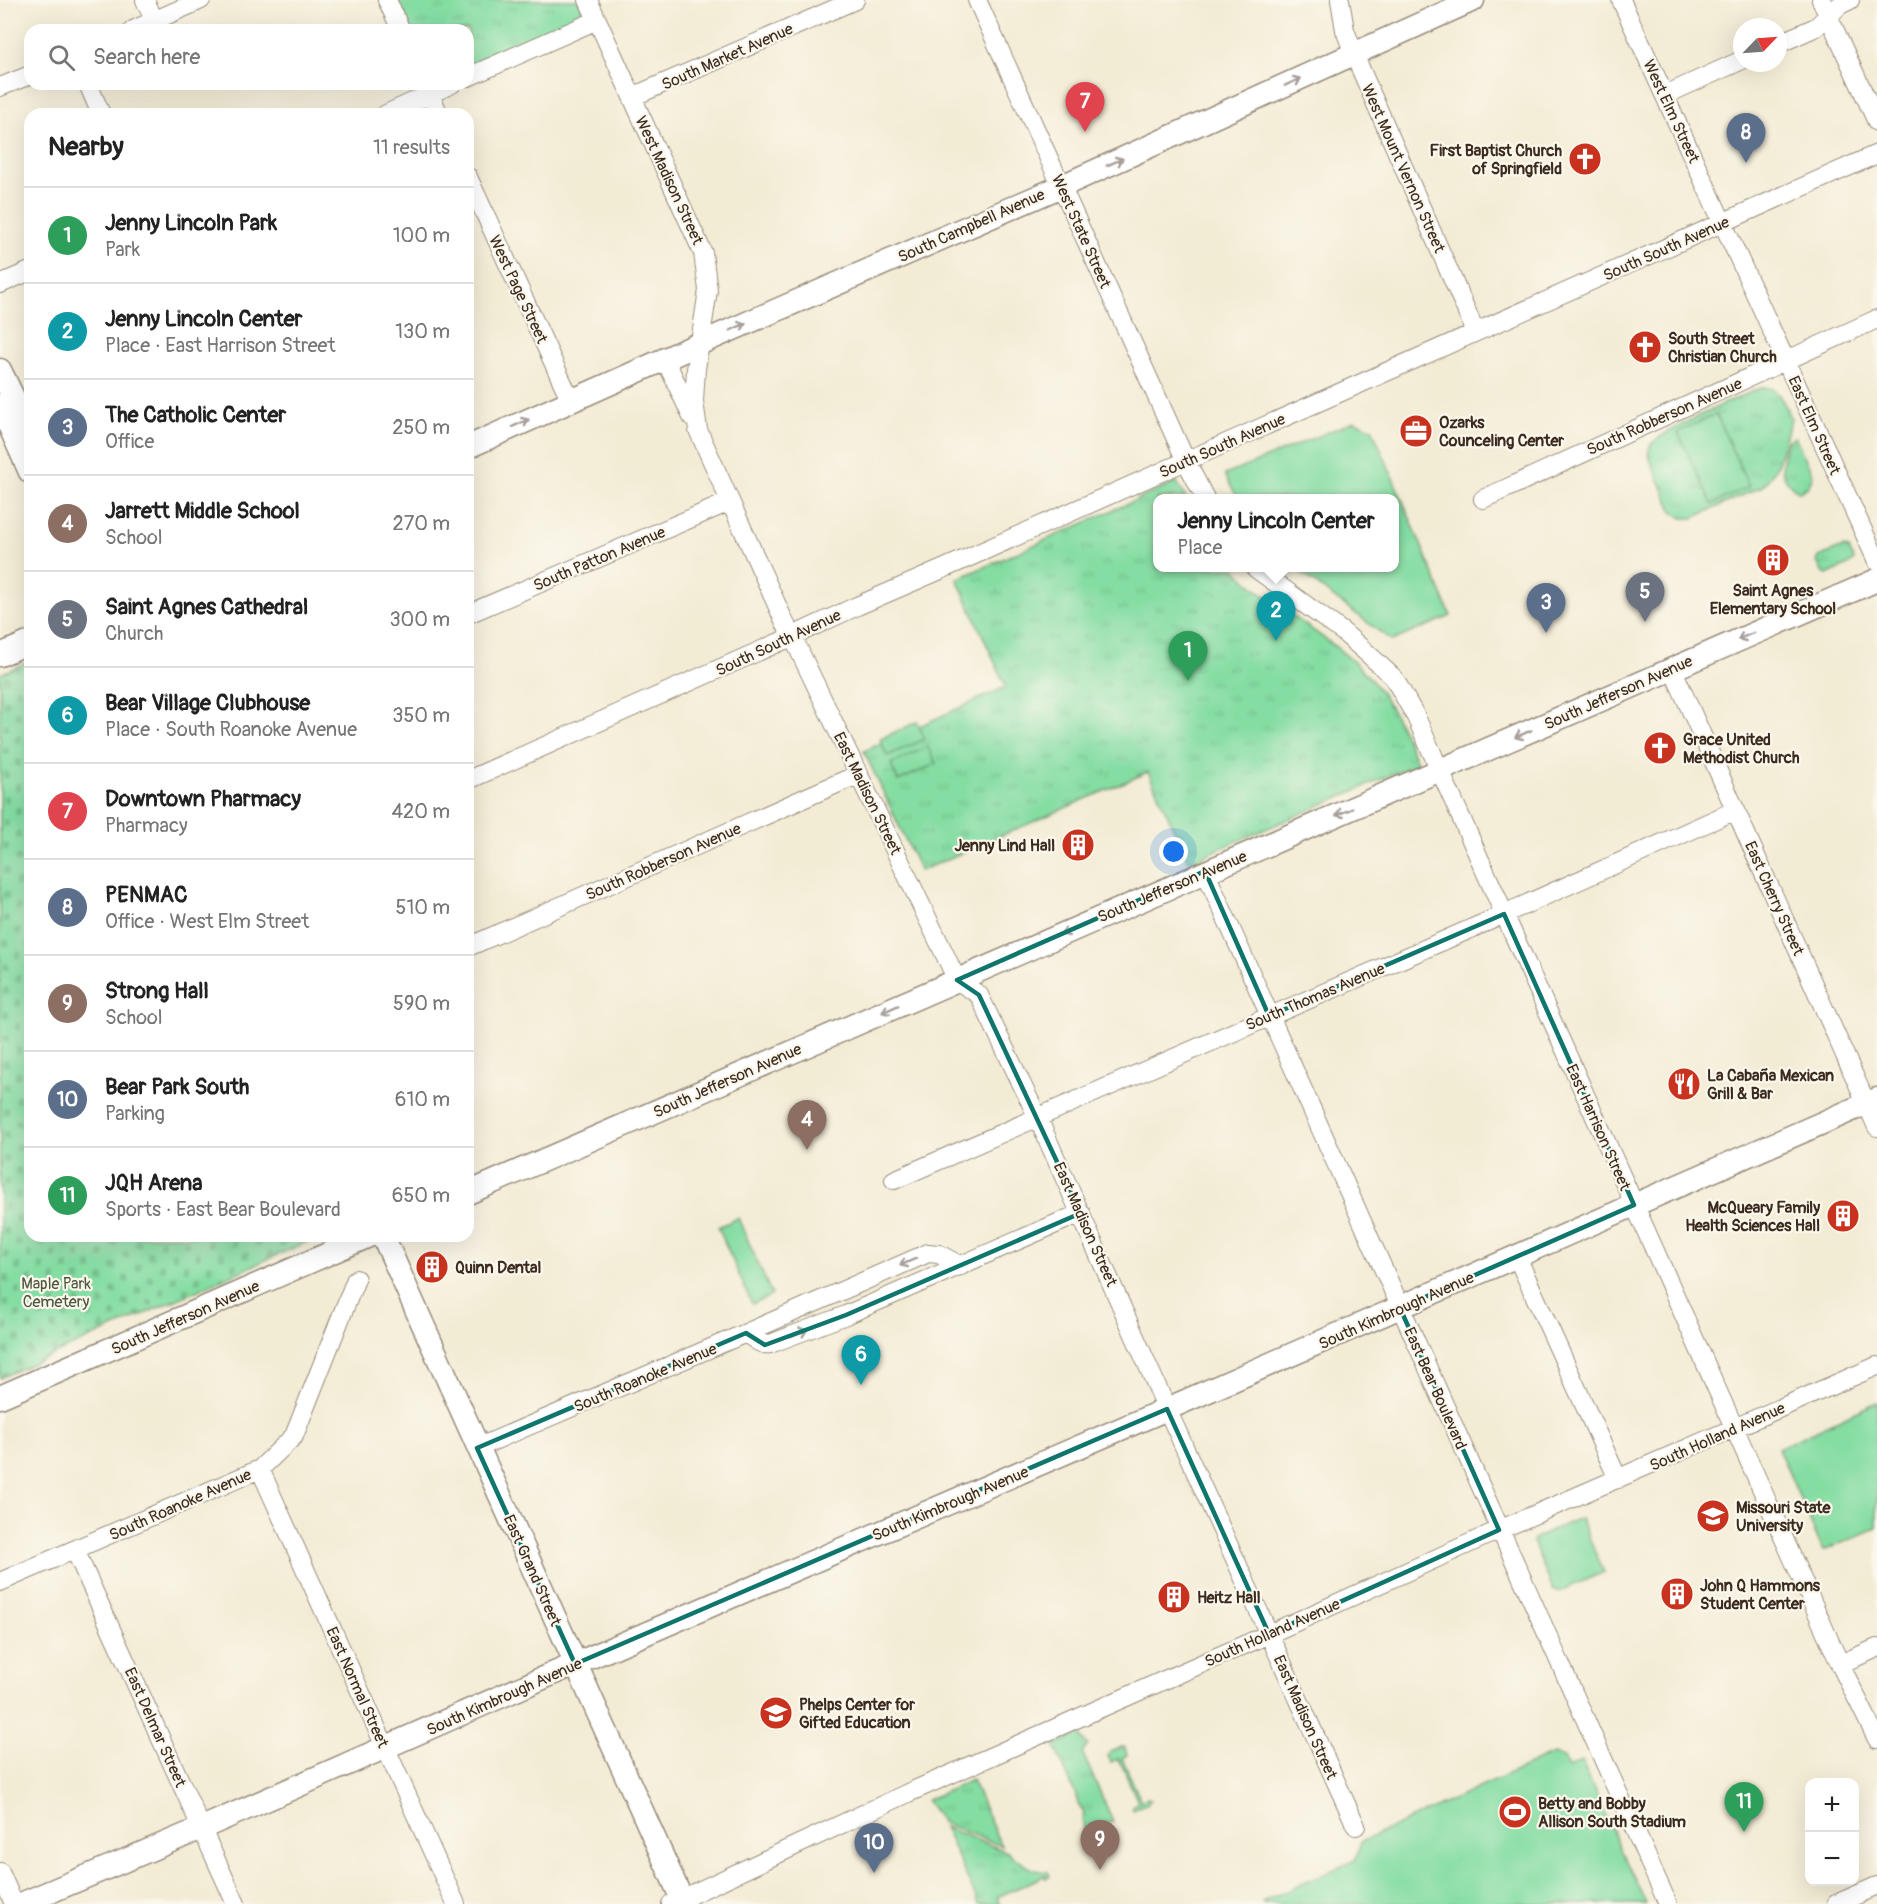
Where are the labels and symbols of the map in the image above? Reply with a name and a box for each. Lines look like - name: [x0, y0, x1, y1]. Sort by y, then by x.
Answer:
- north arrow: [1733, 18, 1787, 72]
- street label: South Market Avenue: [659, 19, 796, 95]
- street label: West Elm Street: [1638, 57, 1704, 167]
- one-way arrow: [1283, 75, 1301, 87]
- street label: West Mount Vernon Street: [1357, 81, 1450, 256]
- pin: 7: [1066, 82, 1104, 132]
- street label: West Madison Street: [630, 113, 708, 248]
- pin: 8: [1726, 114, 1766, 163]
- place label: First Baptist Church of Springfield: [1430, 141, 1562, 179]
- church icon: First Baptist Church of Springfield: [1567, 141, 1603, 177]
- one-way arrow: [1105, 156, 1124, 167]
- street label: West State Street: [1047, 171, 1115, 292]
- street label: South Campbell Avenue: [895, 185, 1048, 267]
- street label: South South Avenue: [1600, 212, 1733, 286]
- street label: West Page Street: [484, 232, 552, 347]
- one-way arrow: [729, 320, 747, 331]
- church icon: South Street Christian Church: [1627, 329, 1663, 365]
- place label: South Street Christian Church: [1668, 329, 1777, 367]
- street label: East Elm Street: [1783, 373, 1845, 478]
- street label: South Robberson Avenue: [1584, 374, 1745, 460]
- street label: South South Avenue: [1156, 409, 1289, 483]
- office icon: Ozarks Counceling Center: [1398, 413, 1434, 449]
- place label: Ozarks Counceling Center: [1439, 413, 1564, 451]
- one-way arrow: [512, 416, 530, 428]
- street label: South Patton Avenue: [530, 522, 669, 596]
- building icon: Saint Agnes Elementary School: [1755, 542, 1791, 578]
- pin: 5: [1626, 572, 1664, 622]
- place label: Saint Agnes Elementary School: [1710, 581, 1836, 619]
- pin: 3: [1526, 584, 1566, 633]
- pin: 2: [1256, 592, 1296, 641]
- street label: South South Avenue: [713, 605, 844, 681]
- pin: 1: [1168, 632, 1208, 681]
- one-way arrow: [1737, 632, 1755, 643]
- street label: South Jefferson Avenue: [1541, 651, 1696, 735]
- street label: East Madison Street: [829, 729, 906, 859]
- one-way arrow: [1514, 729, 1532, 740]
- church icon: Grace United Methodist Church: [1642, 730, 1678, 766]
- place label: Grace United Methodist Church: [1683, 730, 1800, 768]
- one-way arrow: [1335, 807, 1354, 818]
- street label: South Robberson Avenue: [583, 819, 744, 905]
- building icon: Jenny Lind Hall: [1060, 827, 1096, 863]
- place label: Jenny Lind Hall: [954, 836, 1055, 856]
- your location: [1159, 837, 1188, 866]
- street label: East Cherry Street: [1740, 838, 1809, 959]
- street label: South Jefferson Avenue: [1095, 846, 1250, 927]
- one-way arrow: [1060, 926, 1078, 937]
- street label: South Thomas Avenue: [1243, 958, 1388, 1035]
- one-way arrow: [881, 1004, 899, 1015]
- street label: South Jefferson Avenue: [650, 1039, 805, 1123]
- street label: East Harrison Street: [1561, 1061, 1635, 1194]
- restaurant icon: La Cabaña Mexican Grill & Bar: [1666, 1066, 1702, 1102]
- place label: La Cabaña Mexican Grill & Bar: [1707, 1066, 1834, 1104]
- pin: 4: [788, 1100, 826, 1150]
- street label: East Madison Street: [1049, 1159, 1122, 1290]
- place label: McQueary Family Health Sciences Hall: [1685, 1198, 1820, 1236]
- building icon: McQueary Family Health Sciences Hall: [1825, 1198, 1861, 1234]
- building icon: Quinn Dental: [414, 1249, 450, 1285]
- one-way arrow: [899, 1256, 917, 1268]
- place label: Quinn Dental: [455, 1258, 541, 1278]
- street label: South Kimbrough Avenue: [1316, 1268, 1477, 1354]
- park label: Maple Park Cemetery: [21, 1274, 91, 1312]
- street label: South Jefferson Avenue: [108, 1276, 263, 1360]
- street label: East Bear Boulevard: [1399, 1324, 1471, 1453]
- one-way arrow: [790, 1327, 808, 1338]
- pin: 6: [842, 1336, 880, 1385]
- street label: South Roanoke Avenue: [571, 1339, 720, 1417]
- street label: South Holland Avenue: [1647, 1398, 1788, 1476]
- street label: South Kimbrough Avenue: [869, 1462, 1032, 1546]
- street label: South Roanoke Avenue: [106, 1465, 255, 1545]
- school or university icon: Missouri State University: [1695, 1498, 1731, 1534]
- place label: Missouri State University: [1736, 1498, 1832, 1536]
- street label: East Grand Street: [499, 1512, 566, 1630]
- building icon: John Q Hammons Student Center: [1659, 1576, 1695, 1612]
- place label: John Q Hammons Student Center: [1700, 1576, 1821, 1614]
- building icon: Heitz Hall: [1156, 1579, 1192, 1615]
- place label: Heitz Hall: [1197, 1588, 1261, 1608]
- street label: South Holland Avenue: [1202, 1594, 1343, 1672]
- street label: East Normal Street: [321, 1624, 393, 1751]
- street label: East Madison Street: [1269, 1652, 1342, 1783]
- street label: South Kimbrough Avenue: [424, 1654, 585, 1740]
- street label: East Delmar Street: [120, 1665, 191, 1791]
- school or university icon: Phelps Center for Gifted Education: [758, 1695, 794, 1731]
- place label: Phelps Center for Gifted Education: [799, 1695, 915, 1733]
- pin: 11: [1724, 1782, 1764, 1832]
- sports icon: Betty and Bobby Allison South Stadium: [1497, 1794, 1533, 1830]
- place label: Betty and Bobby Allison South Stadium: [1538, 1794, 1686, 1832]
- pin: 9: [1080, 1820, 1120, 1870]
- pin: 10: [854, 1824, 894, 1873]

